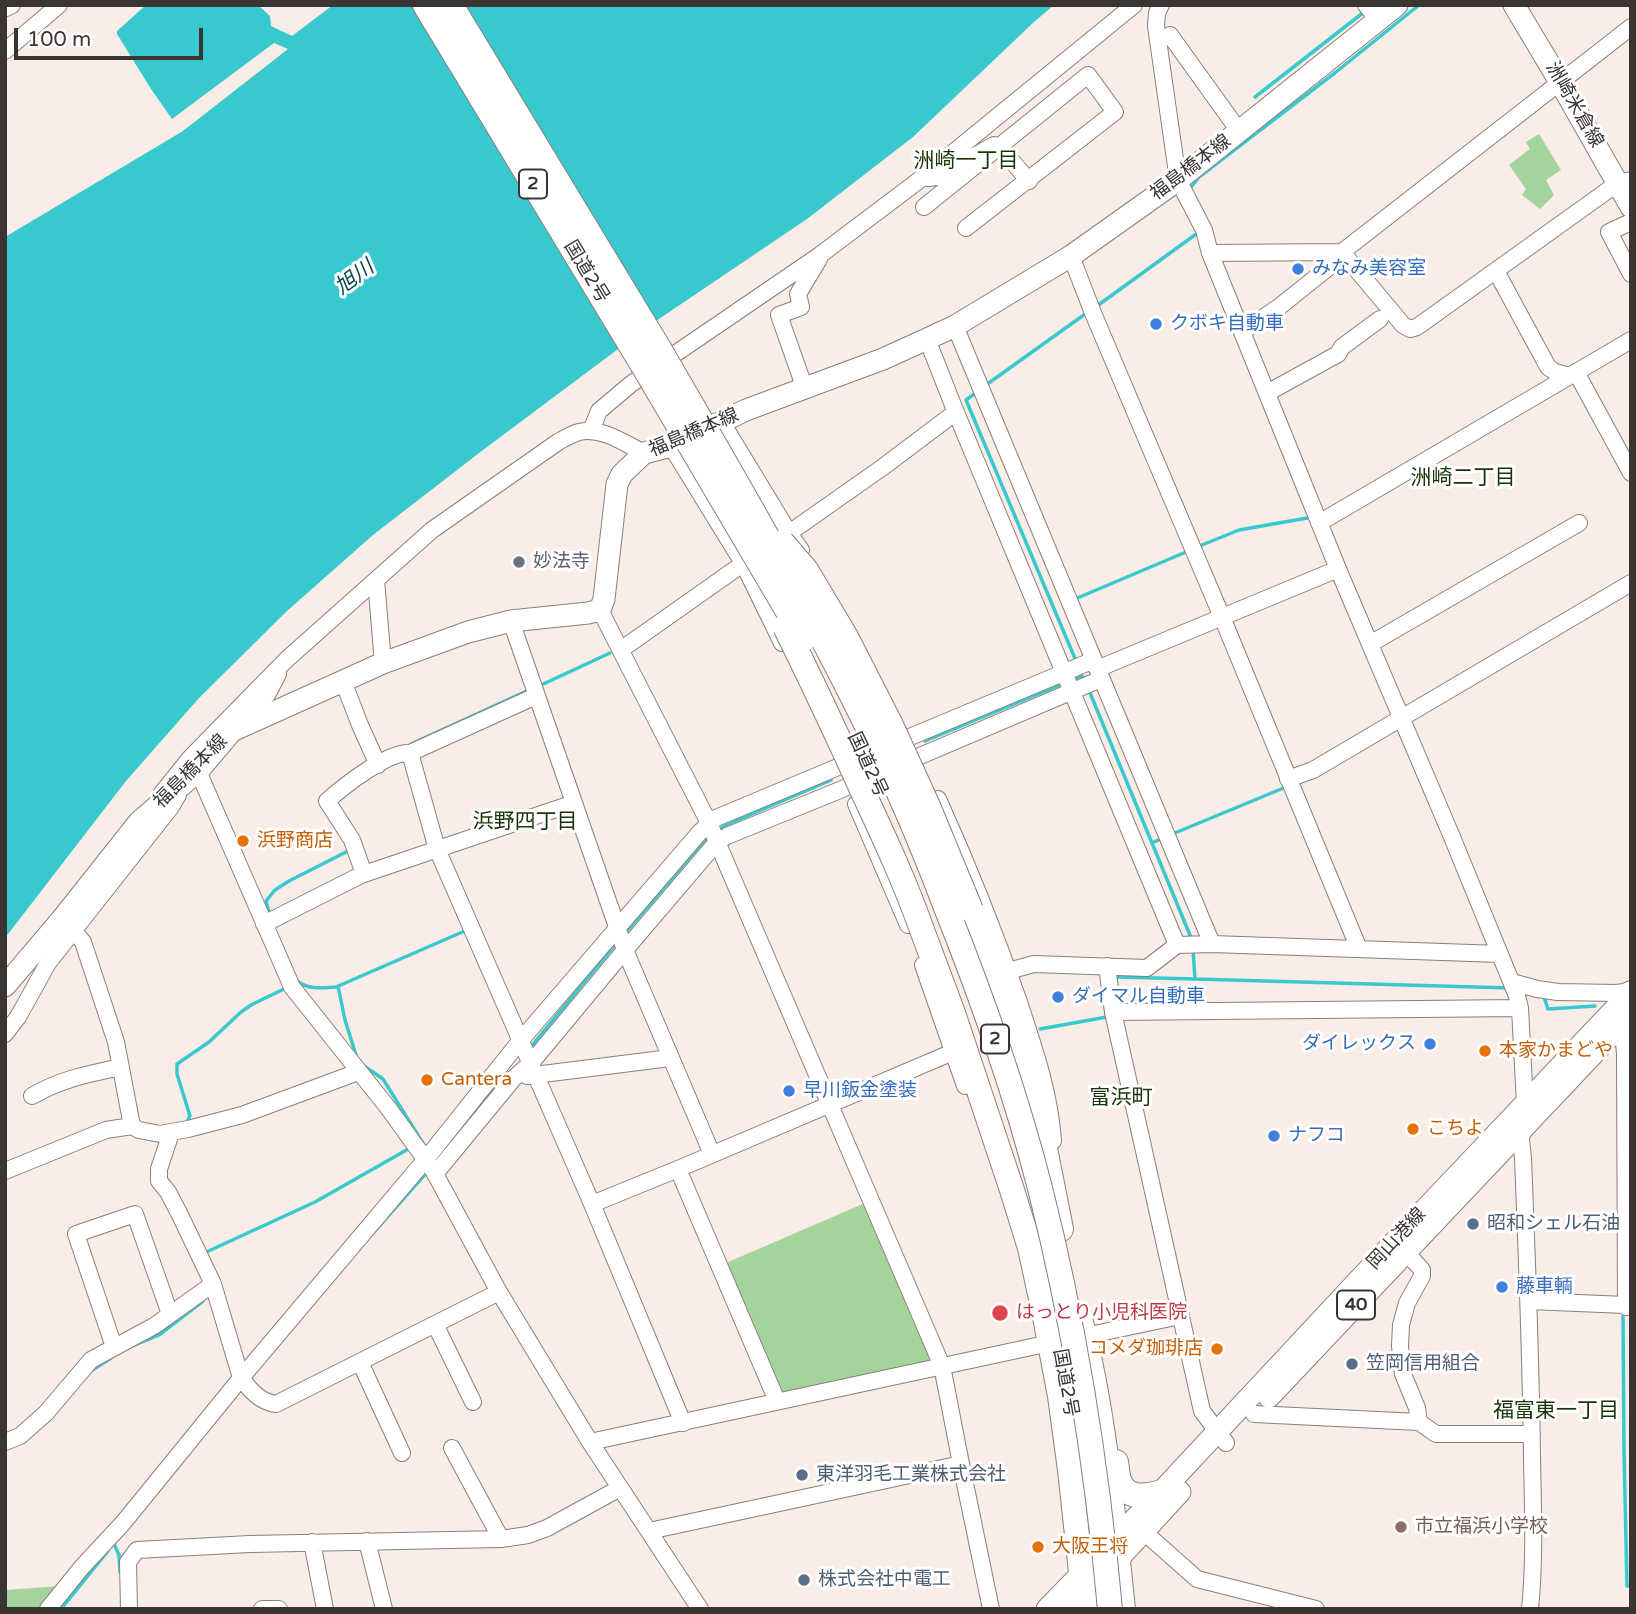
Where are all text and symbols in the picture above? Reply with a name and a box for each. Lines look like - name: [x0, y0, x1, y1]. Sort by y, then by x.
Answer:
- scale bar: [18, 14, 206, 58]
- text: 100 m: [27, 27, 91, 52]
- street label: 洲崎米倉線: [1540, 58, 1608, 152]
- street label: 福島橋本線: [1146, 130, 1236, 206]
- district label: 洲崎一丁目: [914, 148, 1018, 174]
- road number: 2: [519, 169, 547, 198]
- street label: 国道2号: [558, 237, 614, 307]
- water label: 旭川: [331, 255, 379, 301]
- place label: みなみ美容室: [1312, 258, 1426, 280]
- marker: みなみ美容室: [1290, 261, 1306, 277]
- place label: クボキ自動車: [1170, 313, 1284, 335]
- marker: クボキ自動車: [1148, 316, 1164, 332]
- street label: 福島橋本線: [646, 404, 742, 462]
- district label: 洲崎二丁目: [1411, 465, 1515, 491]
- place label: 妙法寺: [533, 551, 590, 573]
- marker: 妙法寺: [511, 554, 527, 570]
- street label: 国道2号: [842, 729, 892, 801]
- street label: 福島橋本線: [149, 730, 233, 814]
- district label: 浜野四丁目: [473, 809, 577, 835]
- place label: 浜野商店: [257, 830, 333, 852]
- marker: 浜野商店: [235, 833, 251, 849]
- place label: ダイマル自動車: [1072, 986, 1205, 1008]
- marker: ダイマル自動車: [1050, 989, 1066, 1005]
- road number: 2: [981, 1024, 1009, 1054]
- place label: ダイレックス: [1302, 1033, 1416, 1055]
- marker: ダイレックス: [1422, 1036, 1438, 1052]
- place label: 本家かまどや: [1499, 1040, 1613, 1062]
- marker: 本家かまどや: [1477, 1043, 1493, 1059]
- place label: Cantera: [441, 1069, 512, 1091]
- marker: Cantera: [419, 1072, 435, 1088]
- place label: 早川鈑金塗装: [803, 1080, 917, 1102]
- marker: 早川鈑金塗装: [781, 1083, 797, 1099]
- district label: 富浜町: [1090, 1085, 1152, 1111]
- place label: こちよ: [1427, 1118, 1484, 1140]
- marker: こちよ: [1405, 1121, 1421, 1137]
- place label: ナフコ: [1288, 1125, 1345, 1147]
- marker: ナフコ: [1266, 1128, 1282, 1144]
- street label: 岡山港線: [1363, 1203, 1431, 1275]
- place label: 昭和シェル石油: [1487, 1213, 1620, 1235]
- marker: 昭和シェル石油: [1465, 1216, 1481, 1232]
- place label: 藤車輌: [1516, 1276, 1573, 1298]
- marker: 藤車輌: [1494, 1279, 1510, 1295]
- road number: 40: [1337, 1290, 1375, 1320]
- place label: はっとり小児科医院: [1016, 1302, 1187, 1324]
- marker: はっとり小児科医院: [990, 1303, 1010, 1323]
- place label: コメダ珈琲店: [1089, 1338, 1203, 1360]
- marker: コメダ珈琲店: [1209, 1341, 1225, 1357]
- street label: 国道2号: [1048, 1347, 1082, 1419]
- place label: 笠岡信用組合: [1366, 1353, 1480, 1375]
- marker: 笠岡信用組合: [1344, 1356, 1360, 1372]
- district label: 福富東一丁目: [1493, 1398, 1619, 1424]
- place label: 東洋羽毛工業株式会社: [816, 1464, 1006, 1486]
- marker: 東洋羽毛工業株式会社: [794, 1467, 810, 1483]
- place label: 市立福浜小学校: [1415, 1516, 1548, 1538]
- marker: 市立福浜小学校: [1393, 1519, 1409, 1535]
- place label: 大阪王将: [1052, 1536, 1128, 1558]
- marker: 大阪王将: [1030, 1539, 1046, 1555]
- place label: 株式会社中電工: [818, 1569, 951, 1591]
- marker: 株式会社中電工: [796, 1572, 812, 1588]

